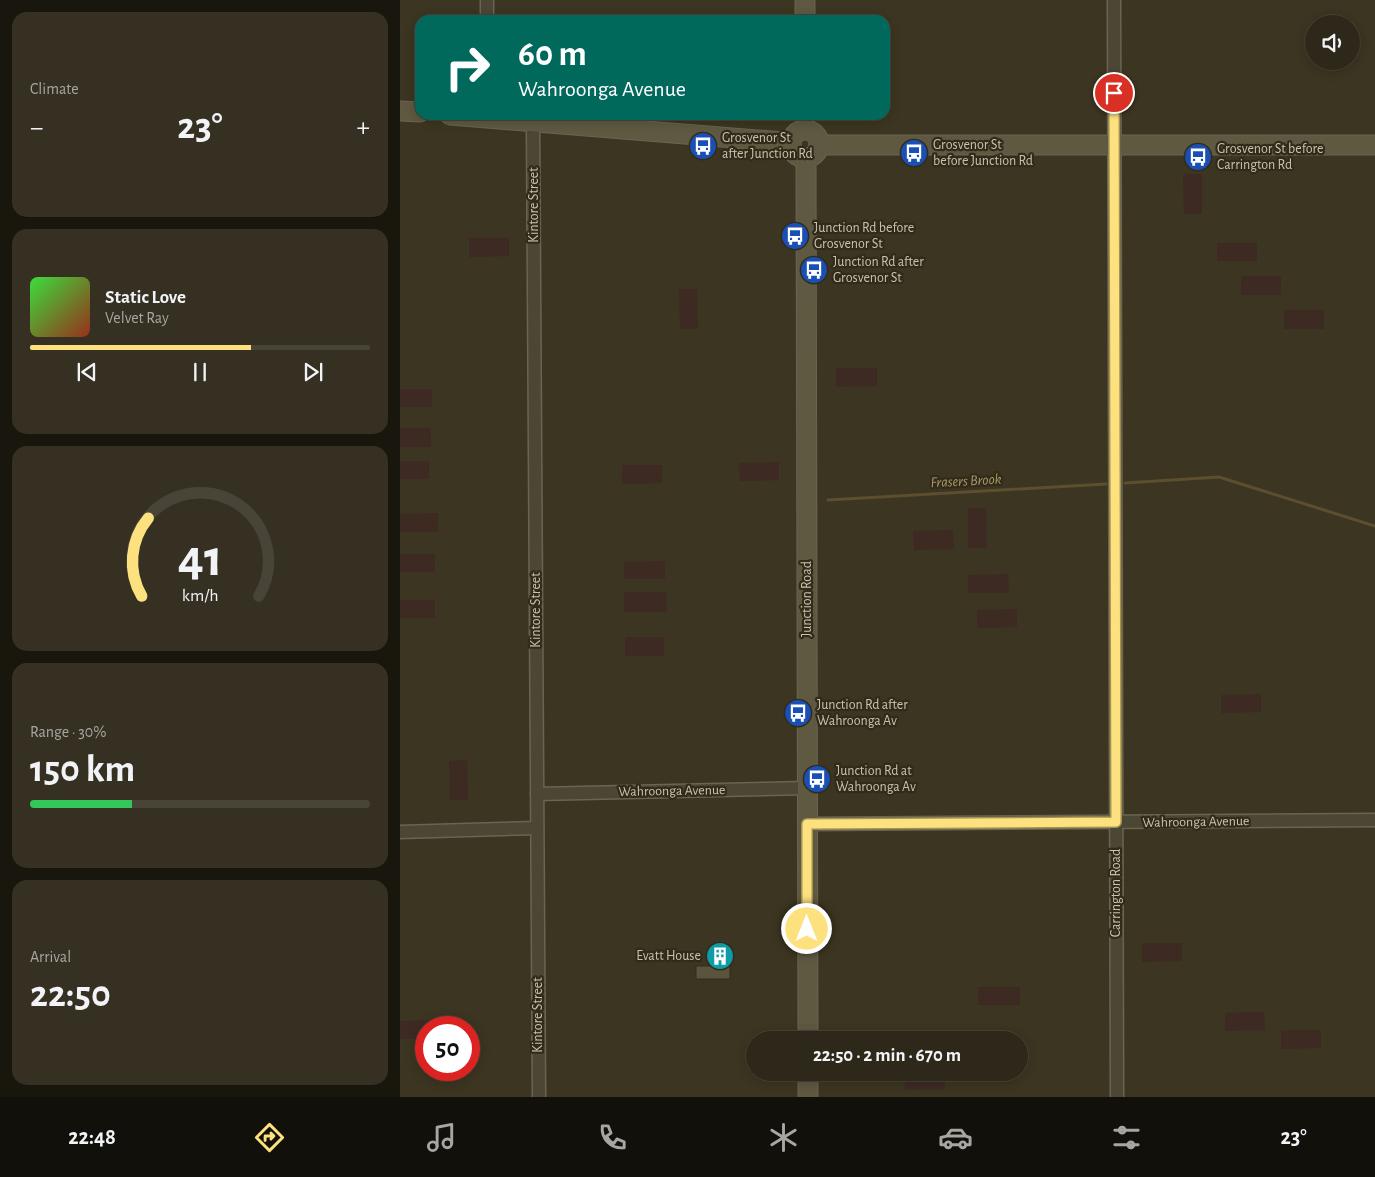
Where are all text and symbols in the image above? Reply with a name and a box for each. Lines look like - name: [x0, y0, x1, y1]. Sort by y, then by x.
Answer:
- map controls: [1305, 15, 1360, 70]
- button: sound: [1305, 15, 1360, 70]
- icon: right: [435, 35, 500, 100]
- text: 60 m: [518, 37, 587, 72]
- pin: [1093, 72, 1135, 114]
- text: Wahroonga Avenue: [518, 78, 686, 100]
- icon: arrive: [1100, 79, 1128, 107]
- text: Climate: [30, 81, 79, 97]
- text: 23°: [177, 108, 223, 146]
- text: −: [30, 114, 43, 142]
- text: +: [357, 114, 370, 142]
- bus stop icon: Grosvenor St after Junction Rd: [688, 131, 718, 161]
- place label: Grosvenor St after Junction Rd: [722, 131, 813, 161]
- bus stop icon: Grosvenor St before Junction Rd: [899, 138, 929, 168]
- place label: Grosvenor St before Junction Rd: [933, 138, 1033, 168]
- bus stop icon: Grosvenor St before Carrington Rd: [1183, 142, 1213, 172]
- place label: Grosvenor St before Carrington Rd: [1217, 142, 1323, 172]
- street label: Kintore Street: [527, 167, 541, 243]
- bus stop icon: Junction Rd before Grosvenor St: [780, 221, 810, 251]
- place label: Junction Rd before Grosvenor St: [814, 221, 914, 251]
- bus stop icon: Junction Rd after Grosvenor St: [799, 255, 829, 285]
- place label: Junction Rd after Grosvenor St: [833, 255, 924, 285]
- text: Static Love: [105, 288, 186, 307]
- text: Velvet Ray: [105, 310, 169, 326]
- icon: previous: [73, 358, 101, 386]
- icon: pause: [186, 358, 214, 386]
- icon: next: [299, 358, 327, 386]
- water label: Frasers Brook: [930, 472, 1002, 490]
- text: 41: [178, 533, 222, 585]
- street label: Junction Road: [800, 561, 814, 637]
- street label: Kintore Street: [529, 572, 543, 648]
- text: km/h: [182, 587, 218, 605]
- bus stop icon: Junction Rd after Wahroonga Av: [783, 698, 813, 728]
- place label: Junction Rd after Wahroonga Av: [817, 698, 908, 728]
- text: Range · 30%: [30, 724, 106, 740]
- text: 150 km: [30, 751, 135, 789]
- bus stop icon: Junction Rd at Wahroonga Av: [802, 764, 832, 794]
- place label: Junction Rd at Wahroonga Av: [836, 764, 916, 794]
- street label: Wahroonga Avenue: [618, 783, 726, 799]
- street label: Wahroonga Avenue: [1142, 814, 1250, 830]
- street label: Carrington Road: [1109, 849, 1123, 937]
- position arrow: [780, 902, 832, 954]
- building icon: Evatt House: [705, 941, 735, 971]
- text: Arrival: [30, 949, 71, 965]
- place label: Evatt House: [636, 949, 701, 963]
- text: 22:50: [30, 976, 111, 1014]
- street label: Kintore Street: [531, 977, 545, 1053]
- speed limit sign: 50: [415, 1016, 480, 1081]
- text: 22:50 · 2 min · 670 m: [813, 1046, 961, 1065]
- icon: directions: [252, 1120, 287, 1155]
- icon: music: [424, 1120, 459, 1155]
- icon: phone: [595, 1120, 630, 1155]
- icon: climate: [766, 1120, 801, 1155]
- icon: car: [938, 1120, 973, 1155]
- icon: filters: [1109, 1120, 1144, 1155]
- text: 22:48: [68, 1126, 116, 1148]
- text: 23°: [1281, 1126, 1307, 1148]

